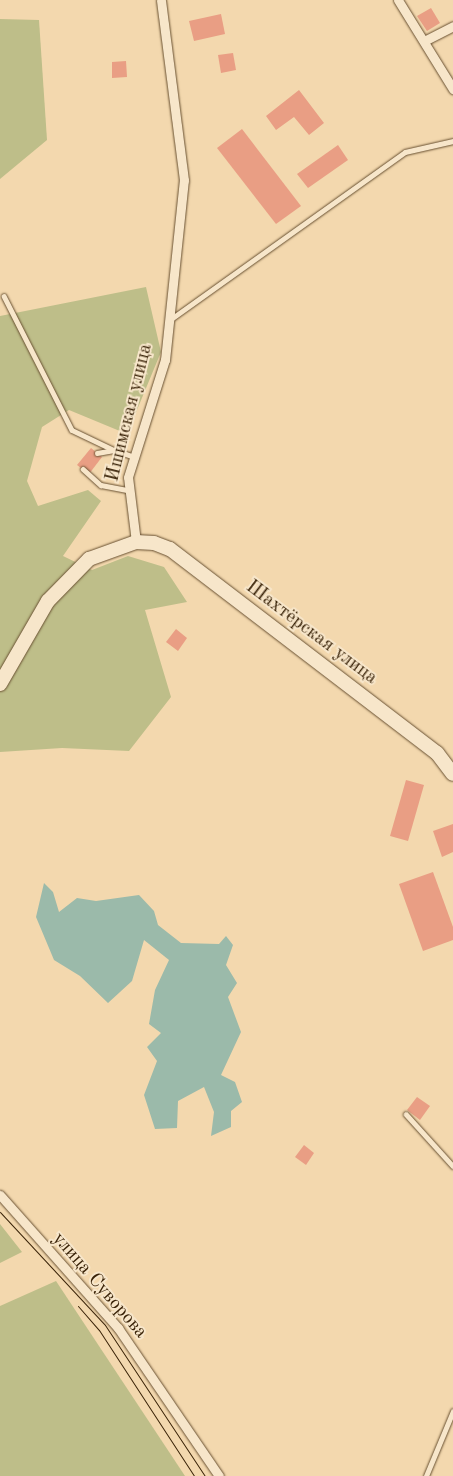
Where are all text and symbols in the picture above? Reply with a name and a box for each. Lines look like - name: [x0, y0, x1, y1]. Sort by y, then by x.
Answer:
- street label: Ишимская улица: [102, 342, 158, 484]
- street label: Шахтёрская улица: [241, 576, 381, 690]
- street label: улица Суворова: [47, 1228, 151, 1344]

